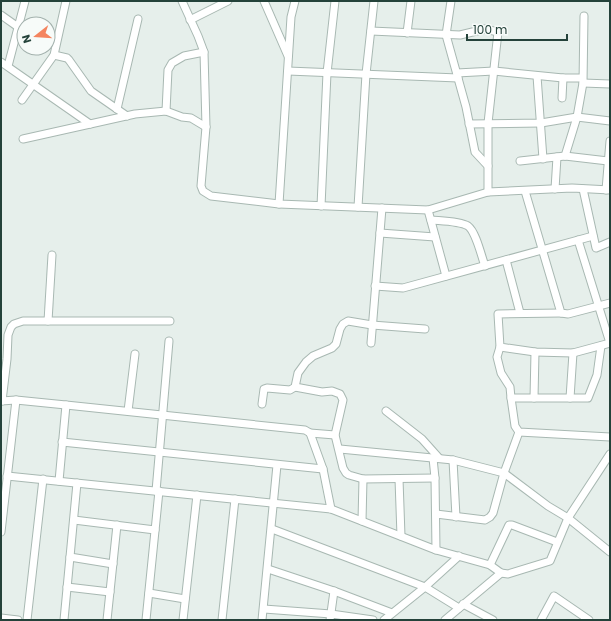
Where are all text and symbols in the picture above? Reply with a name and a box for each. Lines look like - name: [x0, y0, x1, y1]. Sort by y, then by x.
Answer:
- north arrow: [16, 16, 56, 56]
- scale bar: [467, 16, 567, 42]
- text: 100 m: [473, 21, 507, 38]
- text: N: [18, 33, 35, 45]

